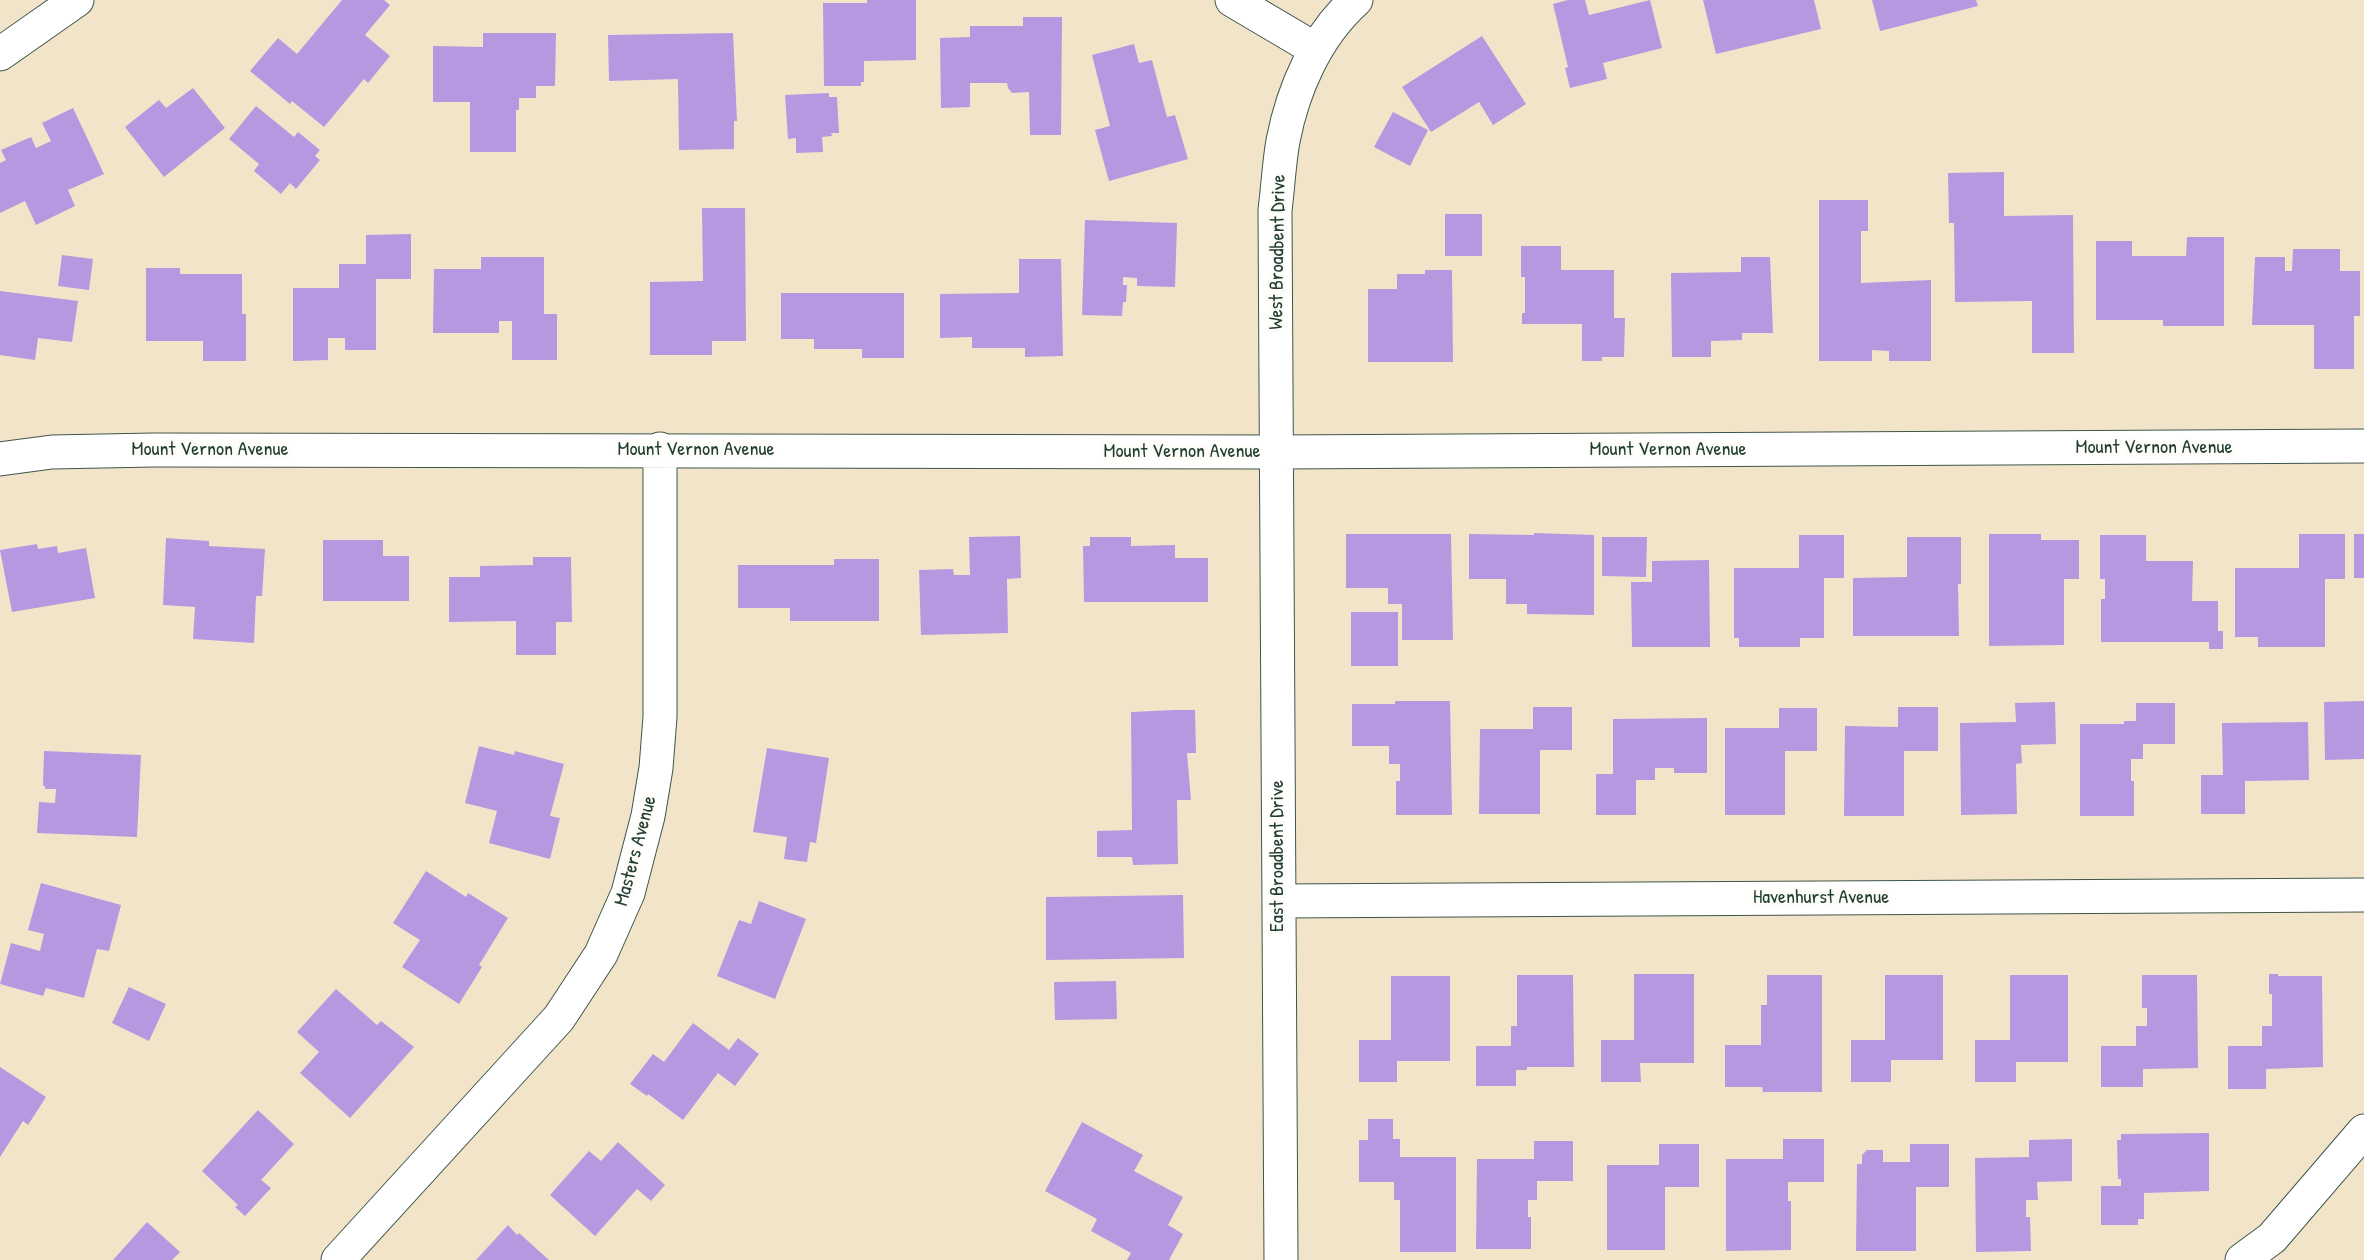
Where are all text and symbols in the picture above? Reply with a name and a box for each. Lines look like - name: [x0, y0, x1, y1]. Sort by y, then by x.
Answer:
- street label: West Broadbent Drive: [1265, 174, 1291, 330]
- street label: Mount Vernon Avenue: [2076, 436, 2232, 460]
- street label: Mount Vernon Avenue: [132, 438, 288, 462]
- street label: Mount Vernon Avenue: [618, 438, 774, 462]
- street label: Mount Vernon Avenue: [1590, 438, 1746, 462]
- street label: Mount Vernon Avenue: [1104, 440, 1260, 464]
- street label: East Broadbent Drive: [1266, 780, 1290, 932]
- street label: Masters Avenue: [610, 793, 662, 909]
- street label: Havenhurst Avenue: [1753, 886, 1889, 910]

